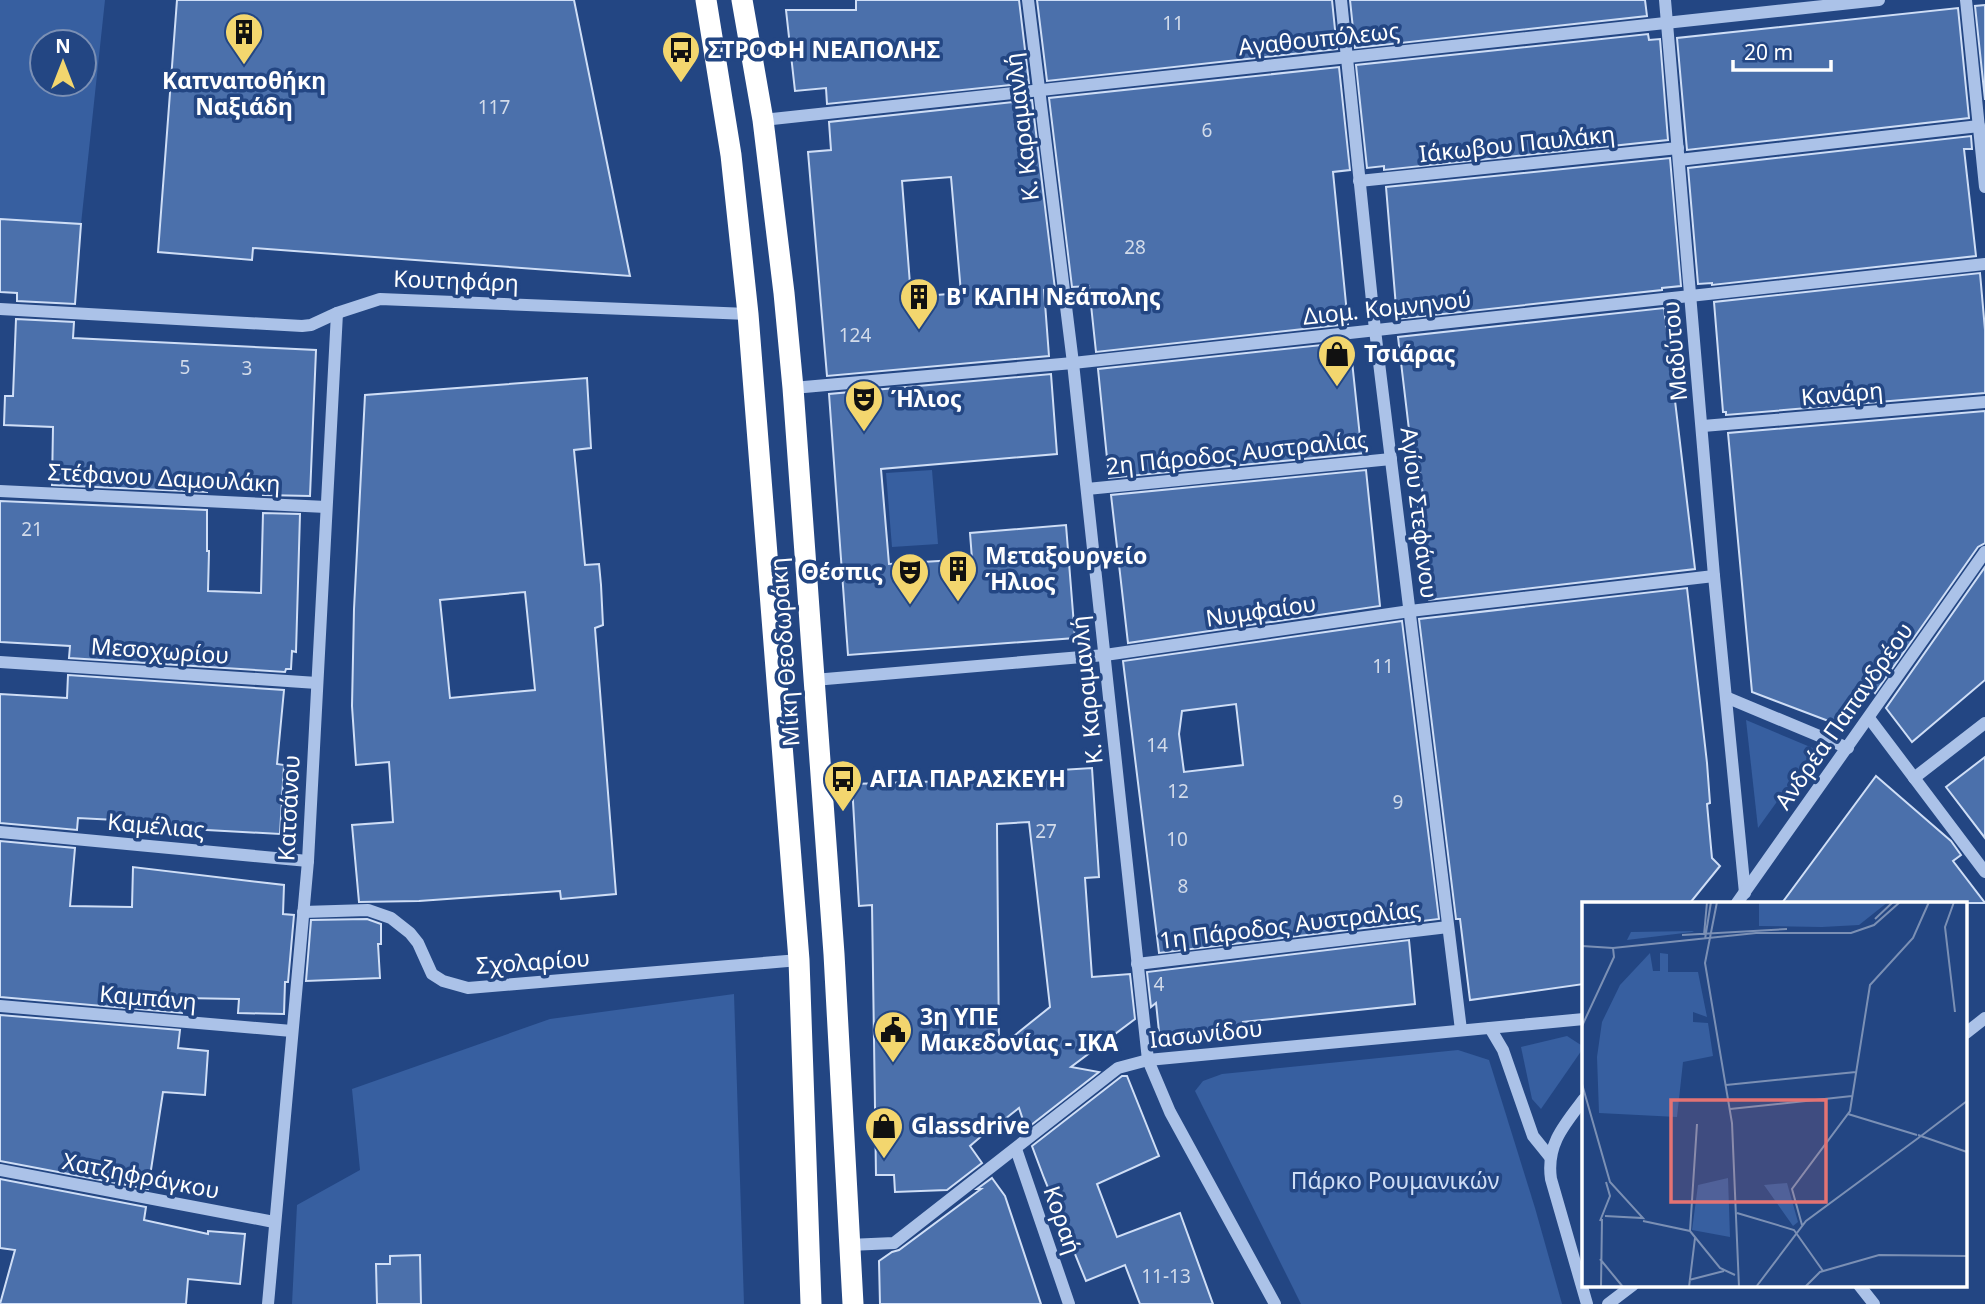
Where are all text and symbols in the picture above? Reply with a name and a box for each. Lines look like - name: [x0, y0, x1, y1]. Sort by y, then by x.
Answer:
- house number: 11: [1162, 10, 1184, 36]
- building icon: Καπναποθήκη Ναξιάδη: [223, 11, 265, 66]
- street label: Αγαθουπόλεως: [1237, 14, 1401, 62]
- north arrow: [28, 28, 98, 98]
- scale bar: [1733, 28, 1831, 72]
- bus stop icon: ΣΤΡΟΦΗ ΝΕΑΠΟΛΗΣ: [660, 29, 702, 84]
- text: N: [55, 33, 71, 59]
- place label: ΣΤΡΟΦΗ ΝΕΑΠΟΛΗΣ: [708, 33, 940, 65]
- text: 20 m: [1744, 38, 1793, 66]
- street label: Κ. Καραμανλή: [996, 51, 1046, 203]
- place label: Καπναποθήκη Ναξιάδη: [162, 64, 326, 122]
- house number: 117: [478, 94, 510, 120]
- house number: 6: [1202, 117, 1212, 143]
- street label: Ιάκωβου Παυλάκη: [1417, 117, 1616, 169]
- house number: 28: [1124, 234, 1146, 260]
- street label: Κουτηφάρη: [393, 262, 519, 298]
- building icon: Β' ΚΑΠΗ Νεάπολης: [898, 276, 940, 331]
- place label: Β' ΚΑΠΗ Νεάπολης: [946, 280, 1161, 312]
- street label: Διομ. Κομνηνού: [1301, 282, 1473, 332]
- street label: Μαδύτου: [1654, 300, 1694, 403]
- house number: 124: [839, 322, 871, 348]
- shop icon: Τσιάρας: [1316, 333, 1358, 388]
- place label: Τσιάρας: [1364, 337, 1456, 369]
- house number: 5: [180, 354, 190, 380]
- house number: 3: [242, 355, 252, 381]
- street label: Κανάρη: [1800, 373, 1884, 413]
- theatre icon: Ήλιος: [843, 378, 885, 433]
- place label: Ήλιος: [891, 382, 962, 414]
- street label: 2η Πάροδος Αυστραλίας: [1104, 422, 1369, 482]
- street label: Αγίου Στεφάνου: [1394, 425, 1446, 600]
- street label: Στέφανου Δαμουλάκη: [47, 455, 281, 499]
- house number: 21: [21, 516, 43, 542]
- place label: Μεταξουργείο Ήλιος: [985, 539, 1147, 597]
- building icon: Μεταξουργείο Ήλιος: [937, 548, 979, 603]
- theatre icon: Θέσπις: [889, 551, 931, 606]
- place label: Θέσπις: [801, 555, 883, 587]
- street label: Μίκη Θεοδωράκη: [761, 556, 807, 748]
- street label: Νυμφαίου: [1204, 586, 1318, 634]
- street label: Κ. Καραμανλή: [1062, 614, 1110, 766]
- street label: Ανδρέα Παπανδρέου: [1766, 615, 1920, 815]
- street label: Μεσοχωρίου: [90, 629, 230, 671]
- house number: 11: [1372, 653, 1394, 679]
- house number: 14: [1146, 732, 1168, 758]
- street label: Κατσάνου: [269, 754, 307, 862]
- bus stop icon: ΑΓΙΑ ΠΑΡΑΣΚΕΥΗ: [822, 758, 864, 813]
- place label: ΑΓΙΑ ΠΑΡΑΣΚΕΥΗ: [870, 762, 1066, 794]
- house number: 12: [1167, 778, 1189, 804]
- house number: 9: [1393, 789, 1403, 815]
- street label: Καμέλιας: [106, 805, 206, 845]
- house number: 27: [1035, 818, 1057, 844]
- house number: 10: [1166, 826, 1188, 852]
- house number: 8: [1178, 873, 1188, 899]
- street label: 1η Πάροδος Αυστραλίας: [1157, 892, 1422, 956]
- inset map: [1582, 902, 1968, 1286]
- street label: Σχολαρίου: [475, 941, 591, 981]
- house number: 4: [1154, 971, 1165, 997]
- street label: Καμπάνη: [98, 977, 198, 1017]
- place label: 3η ΥΠΕ Μακεδονίας - IKA: [920, 1000, 1118, 1058]
- public building icon: 3η ΥΠΕ Μακεδονίας - IKA: [872, 1009, 914, 1064]
- street label: Ιασωνίδου: [1148, 1011, 1264, 1055]
- shop icon: Glassdrive: [863, 1105, 905, 1160]
- place label: Glassdrive: [911, 1109, 1030, 1141]
- street label: Χατζηφράγκου: [60, 1144, 223, 1206]
- park label: Πάρκο Ρουμανικών: [1291, 1164, 1499, 1196]
- street label: Κοραή: [1036, 1181, 1090, 1258]
- house number: 11-13: [1141, 1263, 1191, 1289]

